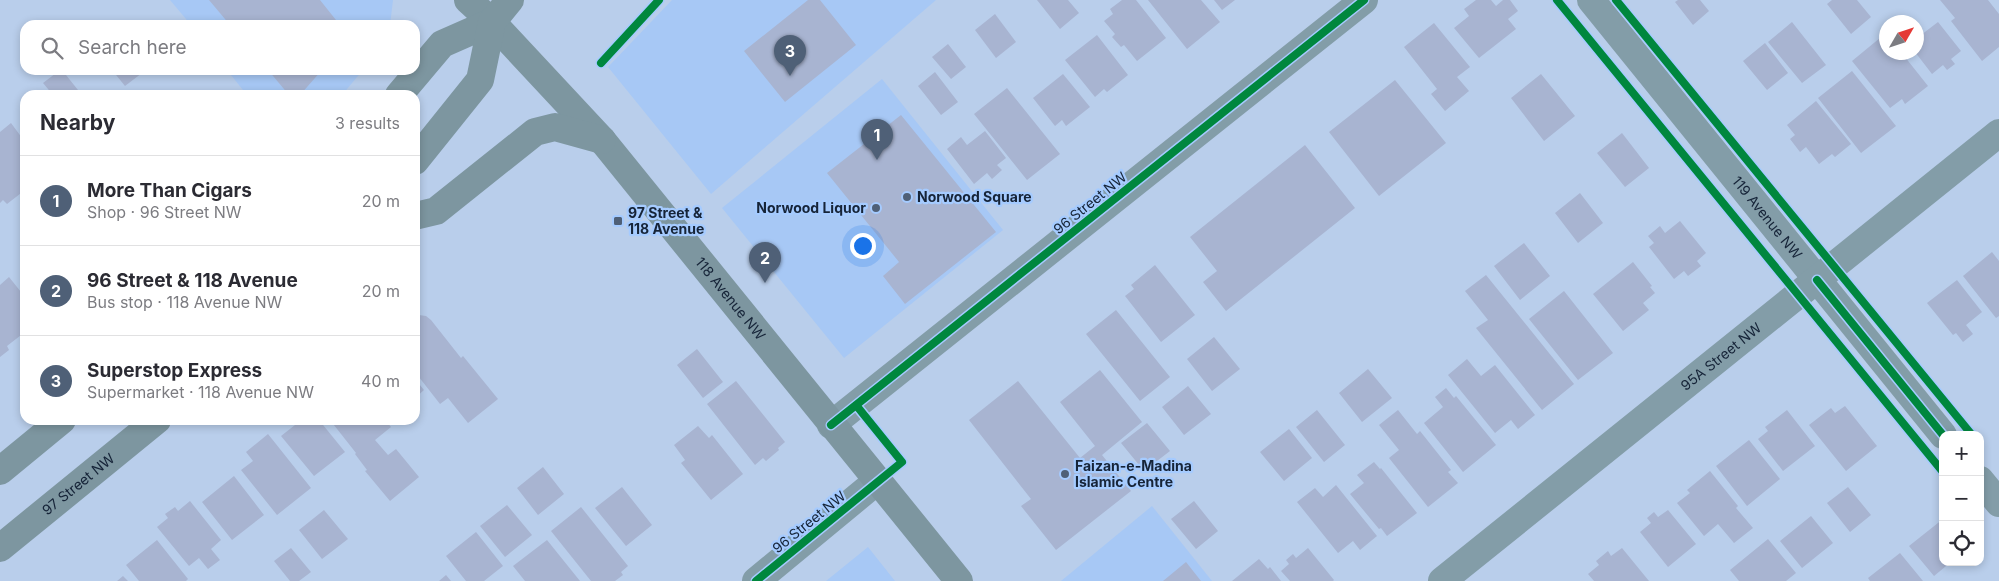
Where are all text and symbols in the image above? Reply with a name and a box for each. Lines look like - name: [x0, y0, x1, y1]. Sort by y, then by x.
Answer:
- north arrow: [1879, 15, 1924, 60]
- search box: [20, 20, 420, 75]
- icon: search: [38, 34, 66, 62]
- pin: 3: [774, 35, 806, 76]
- text: Search here: [78, 36, 187, 59]
- text: Nearby: [40, 110, 115, 135]
- text: 3 results: [335, 113, 400, 133]
- pin: 1: [861, 119, 893, 160]
- street label: 96 Street NW: [1050, 168, 1130, 237]
- street label: 119 Avenue NW: [1729, 173, 1806, 262]
- text: More Than Cigars: [87, 179, 252, 202]
- place label: Norwood Square: [917, 188, 1032, 205]
- text: 1: [53, 191, 59, 211]
- text: 20 m: [362, 191, 400, 211]
- marker: Norwood Square: [901, 191, 913, 203]
- place label: Norwood Liquor: [756, 199, 866, 216]
- text: Shop · 96 Street NW: [87, 202, 242, 222]
- marker: Norwood Liquor: [870, 202, 882, 214]
- place label: 97 Street & 118 Avenue: [628, 204, 704, 237]
- marker: 97 Street & 118 Avenue: [612, 215, 624, 227]
- your location: [850, 233, 876, 259]
- pin: 2: [749, 242, 781, 283]
- street label: 118 Avenue NW: [692, 254, 770, 343]
- text: 96 Street & 118 Avenue: [87, 269, 298, 292]
- text: 2: [51, 281, 61, 301]
- text: 20 m: [362, 281, 400, 301]
- text: Bus stop · 118 Avenue NW: [87, 292, 282, 312]
- street label: 95A Street NW: [1677, 319, 1765, 394]
- text: Superstop Express: [87, 359, 262, 382]
- text: 3: [51, 371, 61, 391]
- text: 40 m: [361, 371, 400, 391]
- text: Supermarket · 118 Avenue NW: [87, 382, 314, 402]
- map controls: [1939, 431, 1984, 566]
- button: +: [1939, 431, 1984, 476]
- street label: 97 Street NW: [38, 449, 118, 518]
- place label: Faizan-e-Madina Islamic Centre: [1075, 457, 1192, 490]
- marker: Faizan-e-Madina Islamic Centre: [1059, 468, 1071, 480]
- button: −: [1939, 476, 1984, 521]
- street label: 96 Street NW: [769, 487, 849, 556]
- button: locate: [1939, 521, 1984, 566]

